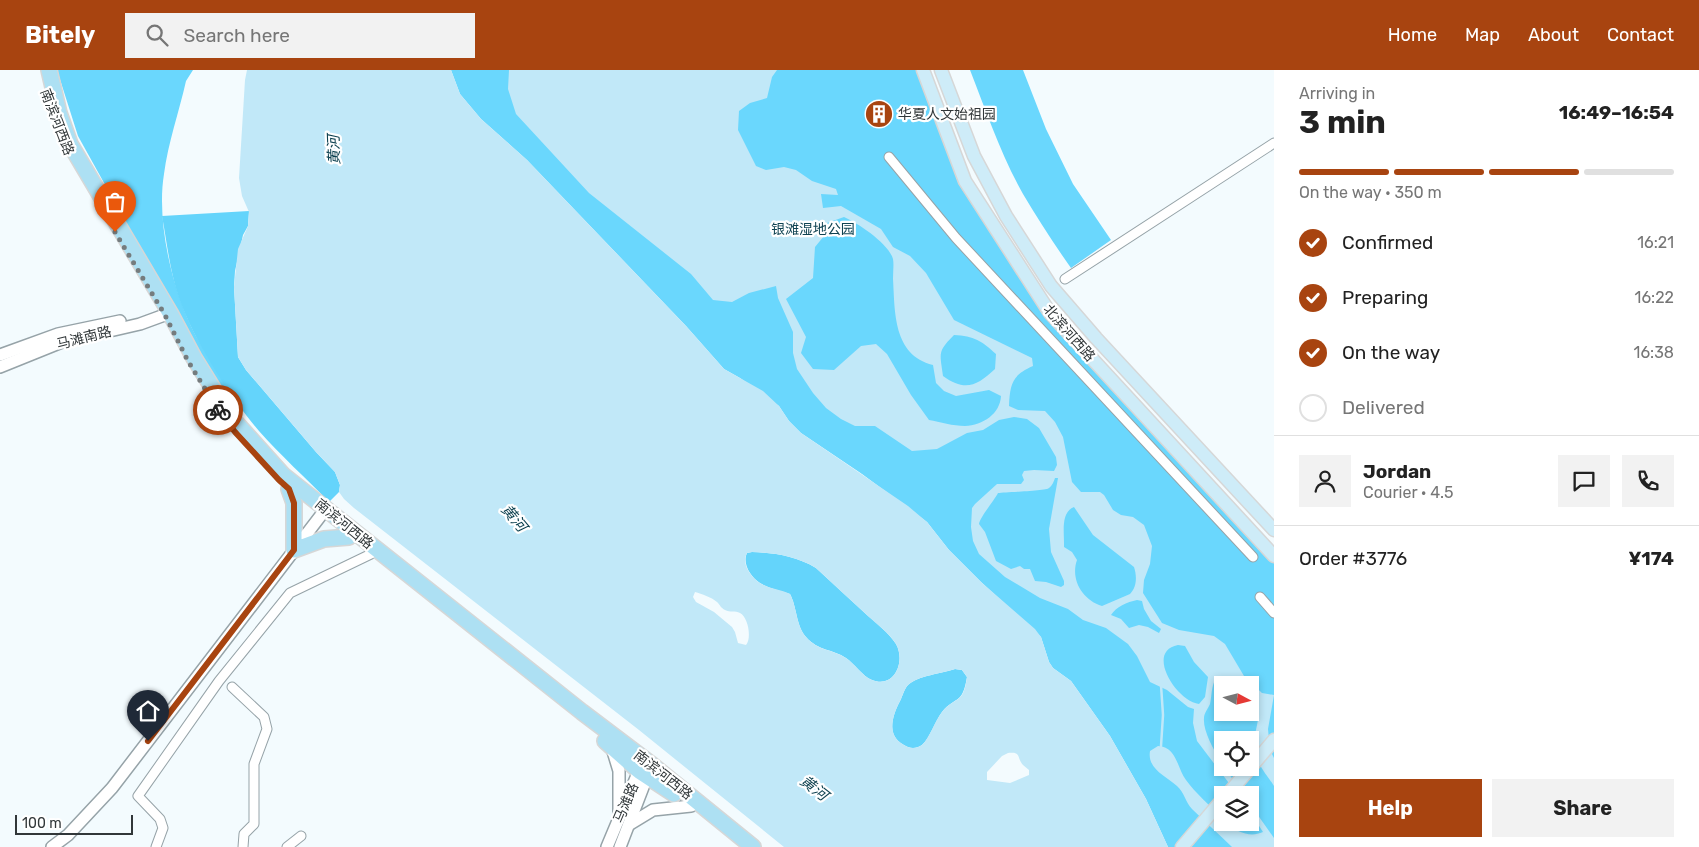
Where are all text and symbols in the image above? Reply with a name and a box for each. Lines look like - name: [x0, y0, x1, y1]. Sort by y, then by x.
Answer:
- search box: [125, 13, 475, 58]
- text: Bitely: [25, 21, 95, 49]
- icon: search: [143, 21, 171, 49]
- text: Search here: [183, 24, 290, 47]
- text: Home: [1388, 24, 1437, 46]
- text: Map: [1465, 24, 1500, 46]
- text: About: [1528, 24, 1579, 46]
- text: Contact: [1607, 24, 1674, 46]
- text: Arriving in: [1299, 84, 1375, 103]
- street label: 南滨河西路: [37, 86, 77, 158]
- building icon: 华夏人文始祖园: [864, 99, 894, 129]
- text: 16:49–16:54: [1559, 101, 1674, 124]
- text: 3 min: [1299, 103, 1386, 141]
- place label: 华夏人文始祖园: [898, 106, 996, 123]
- water label: 黄河: [324, 132, 344, 165]
- pin: [94, 181, 136, 232]
- text: On the way · 350 m: [1299, 183, 1442, 202]
- icon: bag: [101, 188, 129, 216]
- park label: 银滩湿地公园: [771, 221, 855, 238]
- icon: check: [1299, 229, 1327, 257]
- text: Confirmed: [1342, 231, 1433, 254]
- text: 16:21: [1637, 233, 1674, 252]
- icon: check: [1299, 284, 1327, 312]
- text: Preparing: [1342, 286, 1428, 309]
- text: 16:22: [1635, 288, 1674, 307]
- street label: 北滨河西路: [1040, 301, 1098, 365]
- street label: 马滩南路: [55, 323, 113, 353]
- icon: check: [1299, 339, 1327, 367]
- text: On the way: [1342, 341, 1440, 364]
- text: 16:38: [1634, 343, 1674, 362]
- courier: [193, 385, 243, 435]
- icon: bike: [204, 396, 232, 424]
- text: Delivered: [1342, 396, 1425, 419]
- button: person: [1299, 455, 1351, 507]
- button: chat: [1558, 455, 1610, 507]
- button: phone: [1622, 455, 1674, 507]
- text: Jordan: [1363, 460, 1431, 483]
- text: Courier · 4.5: [1363, 483, 1453, 502]
- street label: 南滨河西路: [311, 495, 377, 553]
- water label: 黄河: [497, 501, 532, 538]
- text: Order #3776: [1299, 547, 1407, 570]
- text: ¥174: [1628, 547, 1674, 570]
- north arrow: [1214, 676, 1259, 721]
- map controls: [1214, 676, 1259, 831]
- pin: [127, 690, 169, 741]
- icon: home: [134, 697, 162, 725]
- button: locate: [1214, 731, 1259, 776]
- street label: 南滨河西路: [630, 747, 696, 803]
- water label: 黄河: [797, 772, 834, 806]
- button: Help: [1299, 779, 1482, 837]
- button: Share: [1492, 779, 1674, 837]
- street label: 马滩路: [610, 780, 642, 826]
- button: layers: [1214, 786, 1259, 831]
- scale bar: [15, 812, 132, 835]
- text: 100 m: [22, 815, 62, 832]

